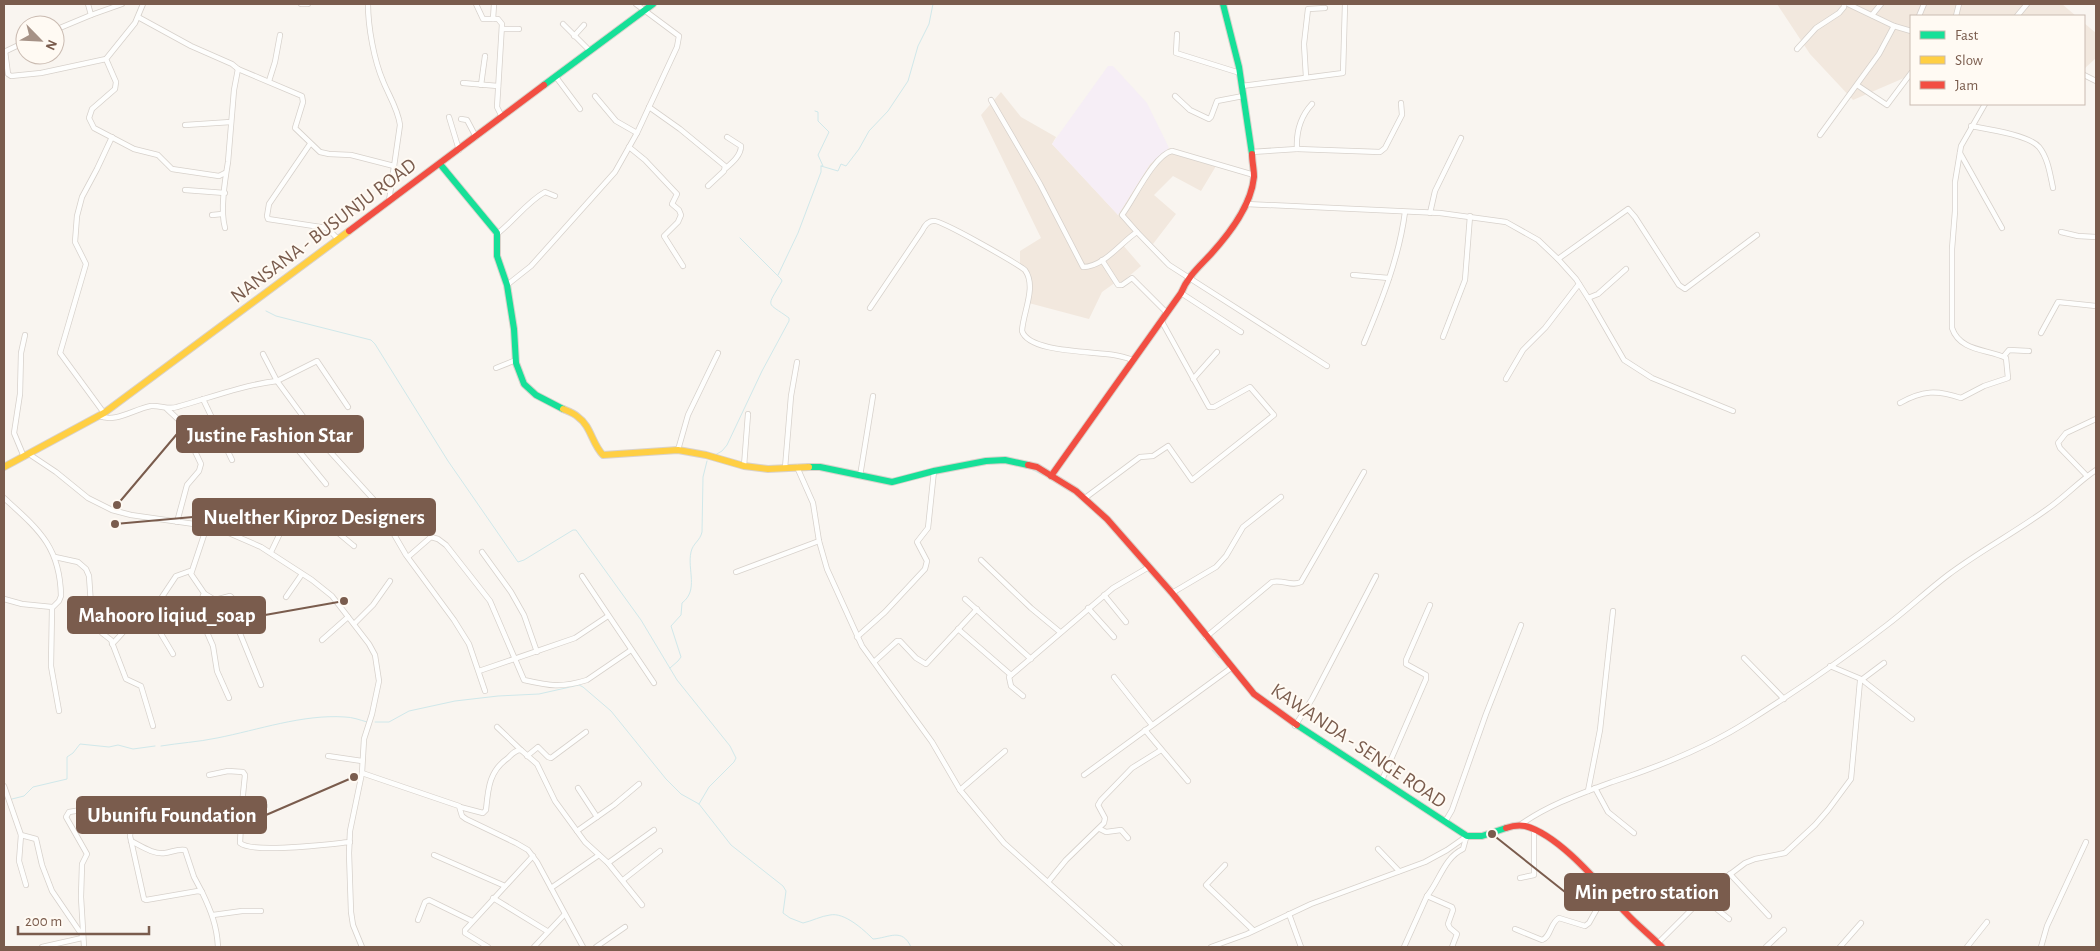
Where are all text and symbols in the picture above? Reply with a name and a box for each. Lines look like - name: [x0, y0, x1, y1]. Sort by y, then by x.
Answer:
- north arrow: [15, 15, 65, 65]
- legend: [1910, 15, 2085, 105]
- text: Fast: [1955, 28, 1979, 43]
- text: N: [43, 38, 59, 52]
- text: Slow: [1955, 53, 1983, 68]
- text: Jam: [1955, 78, 1978, 93]
- street label: NANSANA - BUSUNJU ROAD: [227, 155, 420, 307]
- callout: Justine Fashion Star: [177, 416, 363, 452]
- text: Justine Fashion Star: [187, 425, 354, 446]
- callout: Nuelther Kiproz Designers: [193, 499, 435, 535]
- text: Nuelther Kiproz Designers: [203, 507, 425, 528]
- callout: Mahooro liqiud_soap: [68, 597, 265, 633]
- text: Mahooro liqiud_soap: [78, 605, 256, 626]
- street label: KAWANDA - SENGE ROAD: [1267, 680, 1450, 812]
- callout: Ubunifu Foundation: [77, 797, 266, 833]
- text: Ubunifu Foundation: [87, 805, 257, 826]
- callout: Min petro station: [1565, 874, 1729, 910]
- text: Min petro station: [1575, 882, 1719, 903]
- scale bar: [18, 904, 149, 936]
- text: 200 m: [25, 914, 62, 929]

